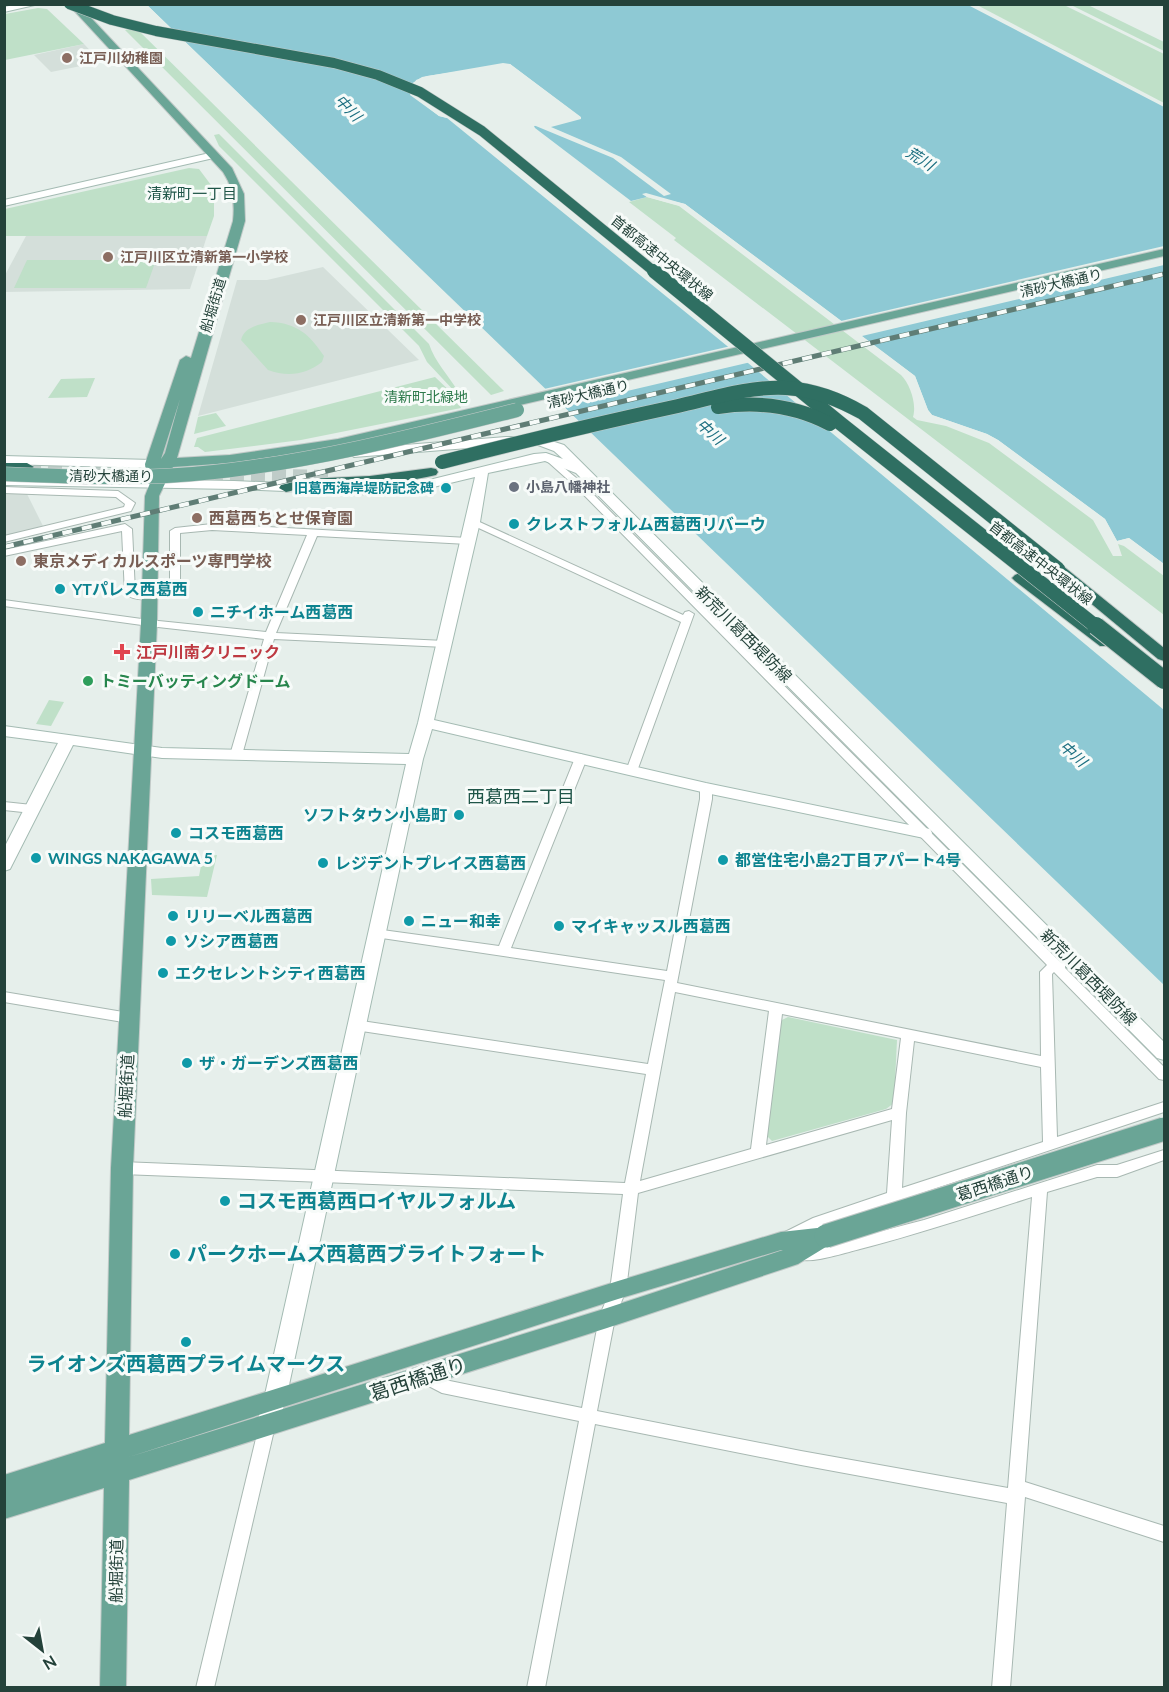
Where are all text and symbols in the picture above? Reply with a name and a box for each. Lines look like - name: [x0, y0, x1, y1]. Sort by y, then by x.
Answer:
- place label: 江戸川幼稚園: [79, 49, 163, 66]
- marker: 江戸川幼稚園: [60, 51, 74, 65]
- water label: 中川: [332, 90, 367, 126]
- water label: 荒川: [903, 143, 940, 175]
- district label: 清新町一丁目: [147, 184, 237, 202]
- street label: 首都高速中央環状線: [608, 211, 717, 304]
- place label: 江戸川区立清新第一小学校: [120, 248, 288, 265]
- marker: 江戸川区立清新第一小学校: [101, 250, 115, 264]
- street label: 清砂大橋通り: [1018, 265, 1104, 300]
- street label: 船堀街道: [196, 276, 229, 334]
- place label: 江戸川区立清新第一中学校: [313, 311, 481, 328]
- marker: 江戸川区立清新第一中学校: [294, 313, 308, 327]
- street label: 清砂大橋通り: [545, 376, 631, 411]
- park label: 清新町北緑地: [384, 388, 468, 405]
- water label: 中川: [693, 415, 729, 449]
- street label: 清砂大橋通り: [69, 467, 153, 484]
- place label: 小島八幡神社: [526, 478, 610, 495]
- place label: 旧葛西海岸堤防記念碑: [294, 479, 434, 496]
- marker: 小島八幡神社: [507, 480, 521, 494]
- marker: 旧葛西海岸堤防記念碑: [439, 481, 453, 495]
- place label: 西葛西ちとせ保育園: [209, 508, 353, 527]
- marker: 西葛西ちとせ保育園: [190, 511, 204, 525]
- place label: クレストフォルム西葛西リバーウ: [526, 514, 766, 533]
- marker: クレストフォルム西葛西リバーウ: [507, 517, 521, 531]
- street label: 首都高速中央環状線: [986, 517, 1096, 608]
- place label: 東京メディカルスポーツ専門学校: [33, 551, 272, 570]
- marker: 東京メディカルスポーツ専門学校: [14, 554, 28, 568]
- place label: YTパレス西葛西: [71, 579, 188, 598]
- marker: YTパレス西葛西: [53, 582, 67, 596]
- street label: 新荒川葛西堤防線: [692, 582, 796, 686]
- place label: ニチイホーム西葛西: [210, 602, 354, 621]
- marker: ニチイホーム西葛西: [191, 605, 205, 619]
- place label: 江戸川南クリニック: [136, 642, 280, 661]
- marker: 江戸川南クリニック: [113, 643, 131, 661]
- place label: トミーバッティングドーム: [100, 671, 290, 690]
- marker: トミーバッティングドーム: [81, 674, 95, 688]
- water label: 中川: [1056, 737, 1092, 771]
- district label: 西葛西二丁目: [467, 785, 575, 807]
- place label: ソフトタウン小島町: [303, 805, 447, 824]
- marker: ソフトタウン小島町: [452, 808, 466, 822]
- place label: コスモ西葛西: [188, 823, 284, 842]
- marker: コスモ西葛西: [169, 826, 183, 840]
- place label: WINGS NAKAGAWA 5: [48, 848, 213, 867]
- place label: 都営住宅小島2丁目アパート4号: [735, 850, 961, 869]
- marker: WINGS NAKAGAWA 5: [29, 851, 43, 865]
- place label: レジデントプレイス西葛西: [335, 853, 527, 872]
- marker: 都営住宅小島2丁目アパート4号: [716, 853, 730, 867]
- marker: レジデントプレイス西葛西: [316, 856, 330, 870]
- place label: リリーベル西葛西: [185, 906, 313, 925]
- marker: リリーベル西葛西: [166, 909, 180, 923]
- place label: ニュー和幸: [421, 911, 501, 930]
- marker: ニュー和幸: [402, 914, 416, 928]
- place label: マイキャッスル西葛西: [571, 916, 731, 935]
- marker: マイキャッスル西葛西: [552, 919, 566, 933]
- street label: 新荒川葛西堤防線: [1037, 925, 1141, 1029]
- place label: ソシア西葛西: [183, 931, 279, 950]
- marker: ソシア西葛西: [164, 934, 178, 948]
- place label: エクセレントシティ西葛西: [175, 963, 366, 982]
- marker: エクセレントシティ西葛西: [156, 966, 170, 980]
- place label: ザ・ガーデンズ西葛西: [199, 1053, 359, 1072]
- street label: 船堀街道: [114, 1054, 137, 1118]
- marker: ザ・ガーデンズ西葛西: [180, 1056, 194, 1070]
- street label: 葛西橋通り: [954, 1161, 1036, 1204]
- place label: コスモ西葛西ロイヤルフォルム: [237, 1188, 516, 1212]
- marker: コスモ西葛西ロイヤルフォルム: [218, 1194, 232, 1208]
- place label: パークホームズ西葛西ブライトフォート: [187, 1241, 546, 1265]
- marker: パークホームズ西葛西ブライトフォート: [168, 1247, 182, 1261]
- marker: ライオンズ西葛西プライムマークス: [179, 1335, 193, 1349]
- place label: ライオンズ西葛西プライムマークス: [27, 1351, 345, 1375]
- street label: 葛西橋通り: [366, 1351, 469, 1405]
- street label: 船堀街道: [105, 1539, 126, 1603]
- north arrow: [12, 1620, 72, 1680]
- text: N: [40, 1652, 60, 1675]

